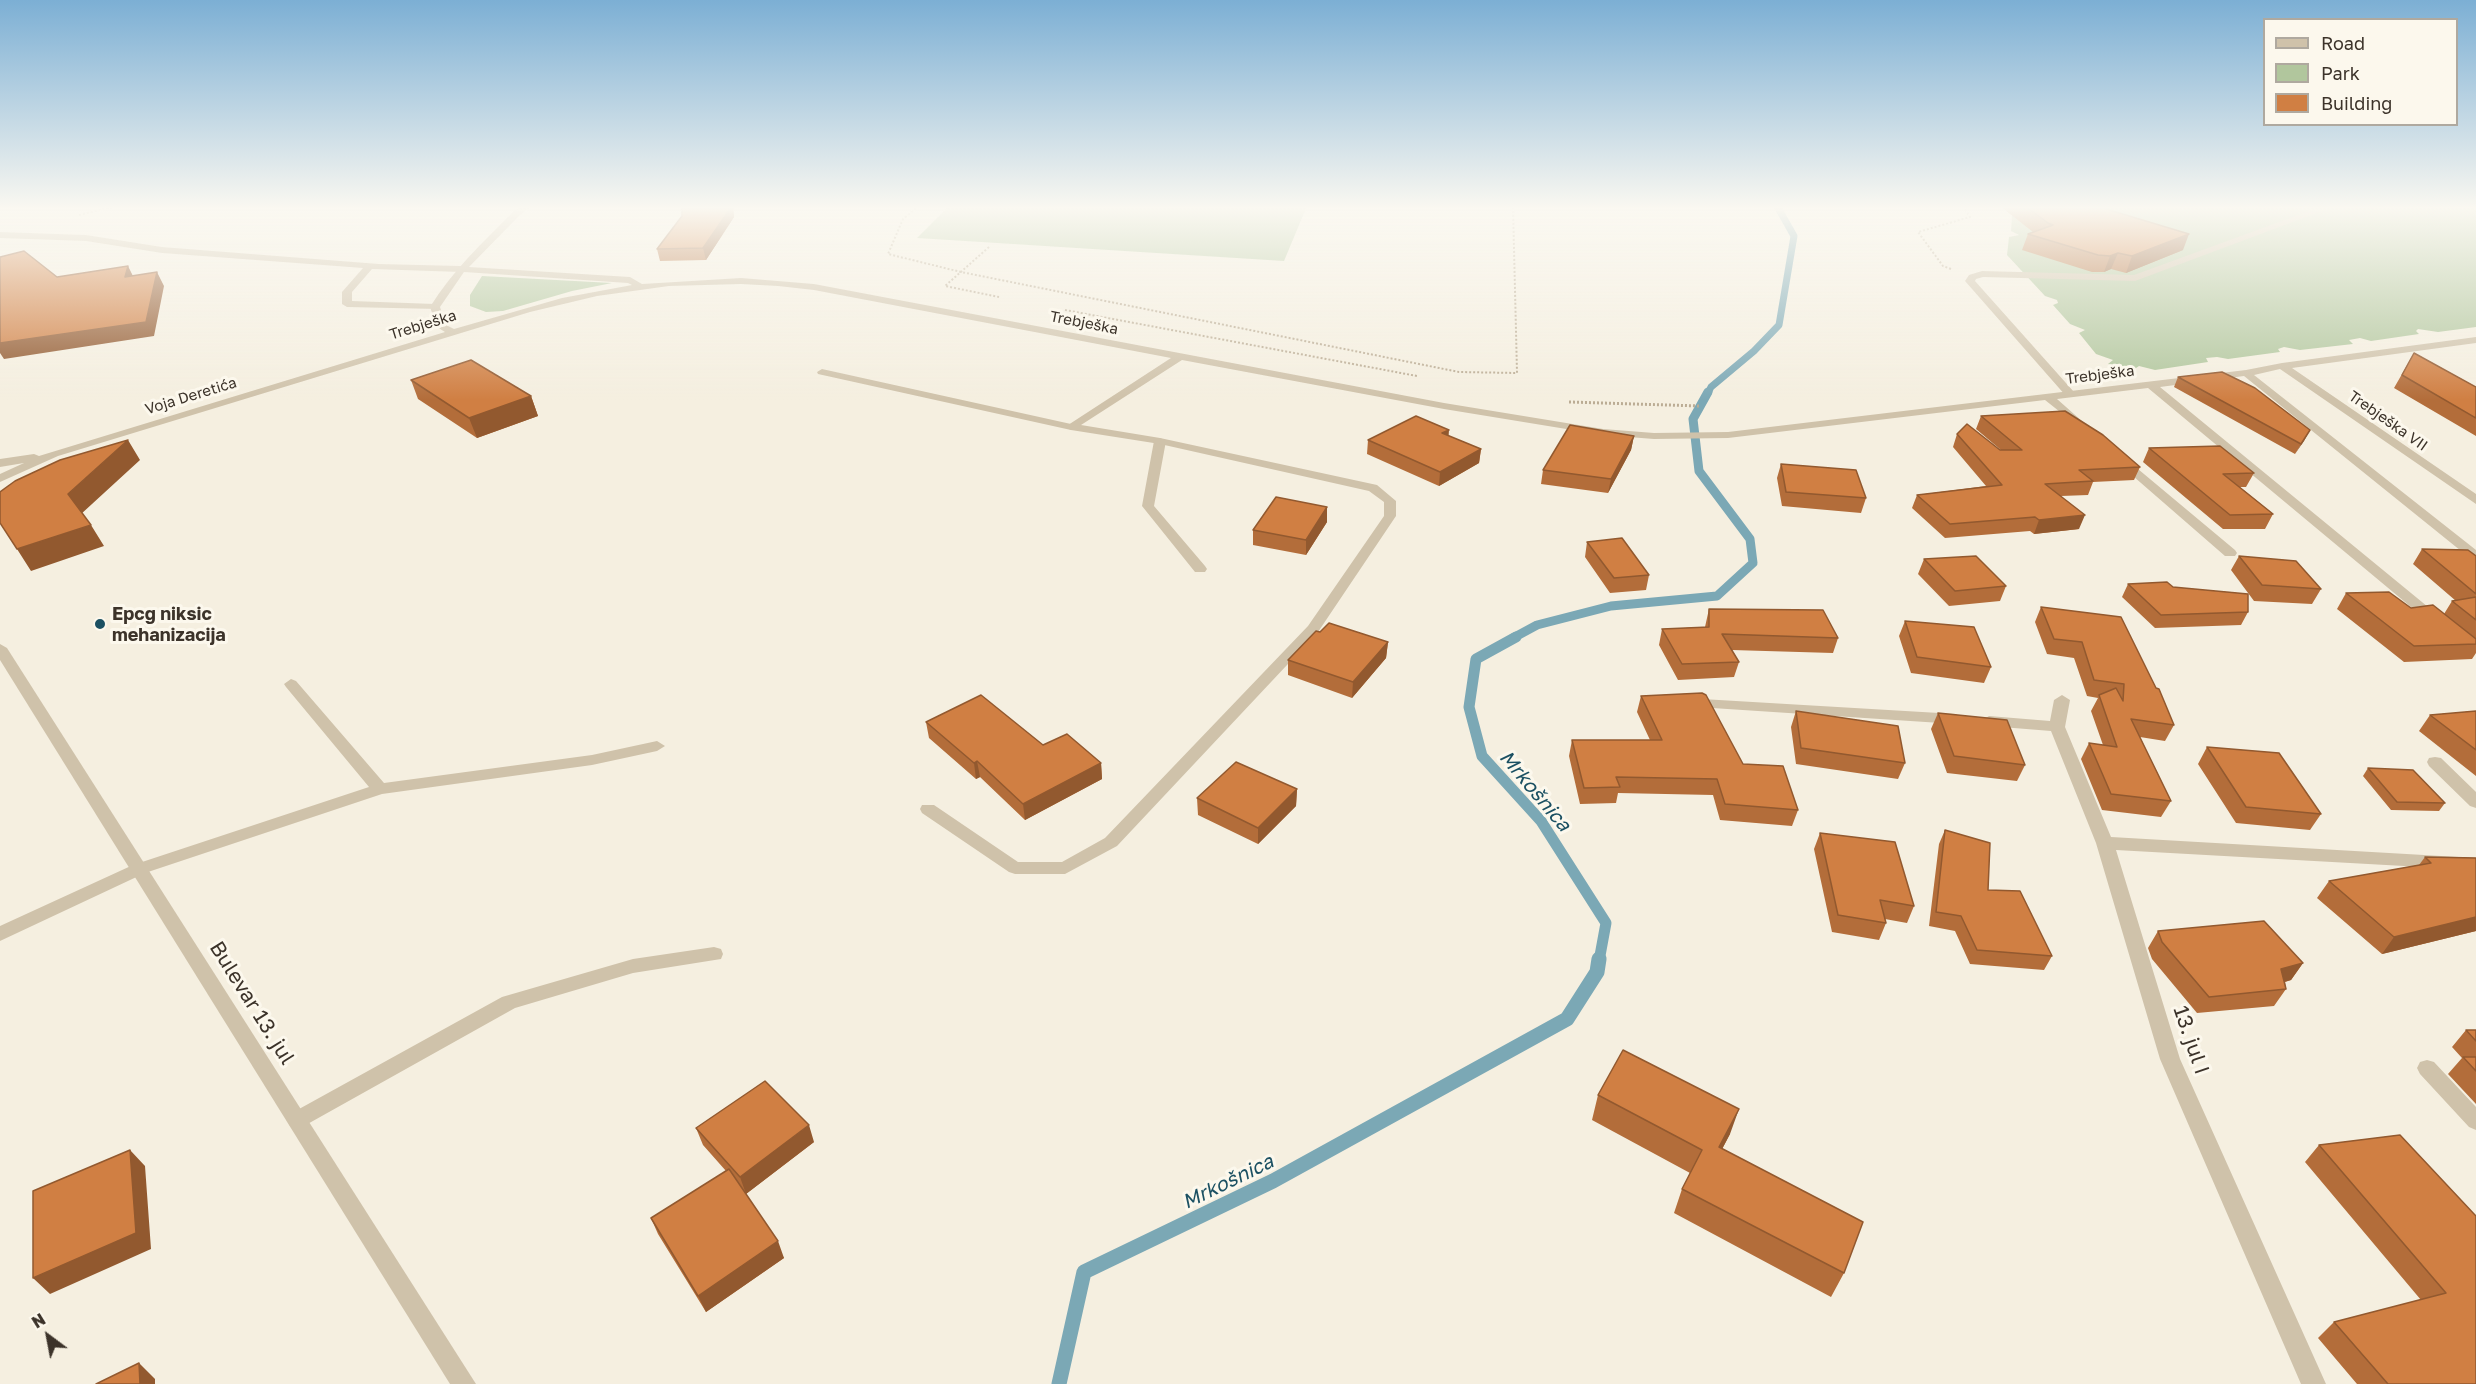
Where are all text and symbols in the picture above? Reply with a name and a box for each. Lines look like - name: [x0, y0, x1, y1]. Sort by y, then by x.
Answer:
- legend: [2263, 18, 2458, 126]
- text: Road: [2321, 32, 2365, 54]
- text: Park: [2321, 62, 2360, 84]
- text: Building: [2321, 92, 2392, 114]
- street label: Trebješka: [387, 306, 459, 344]
- street label: Trebješka: [1048, 308, 1120, 338]
- street label: Trebješka: [2065, 362, 2135, 388]
- street label: Voja Deretića: [143, 374, 239, 418]
- street label: Trebješka VII: [2345, 387, 2431, 455]
- place label: Epcg niksic mehanizacija: [112, 603, 226, 646]
- marker: Epcg niksic mehanizacija: [93, 617, 107, 631]
- water label: Mrkošnica: [1494, 746, 1576, 836]
- street label: Bulevar 13. jul: [204, 937, 300, 1069]
- street label: 13. jul I: [2168, 1002, 2214, 1078]
- water label: Mrkošnica: [1179, 1150, 1277, 1214]
- north arrow: [18, 1306, 78, 1366]
- text: N: [28, 1309, 49, 1332]

